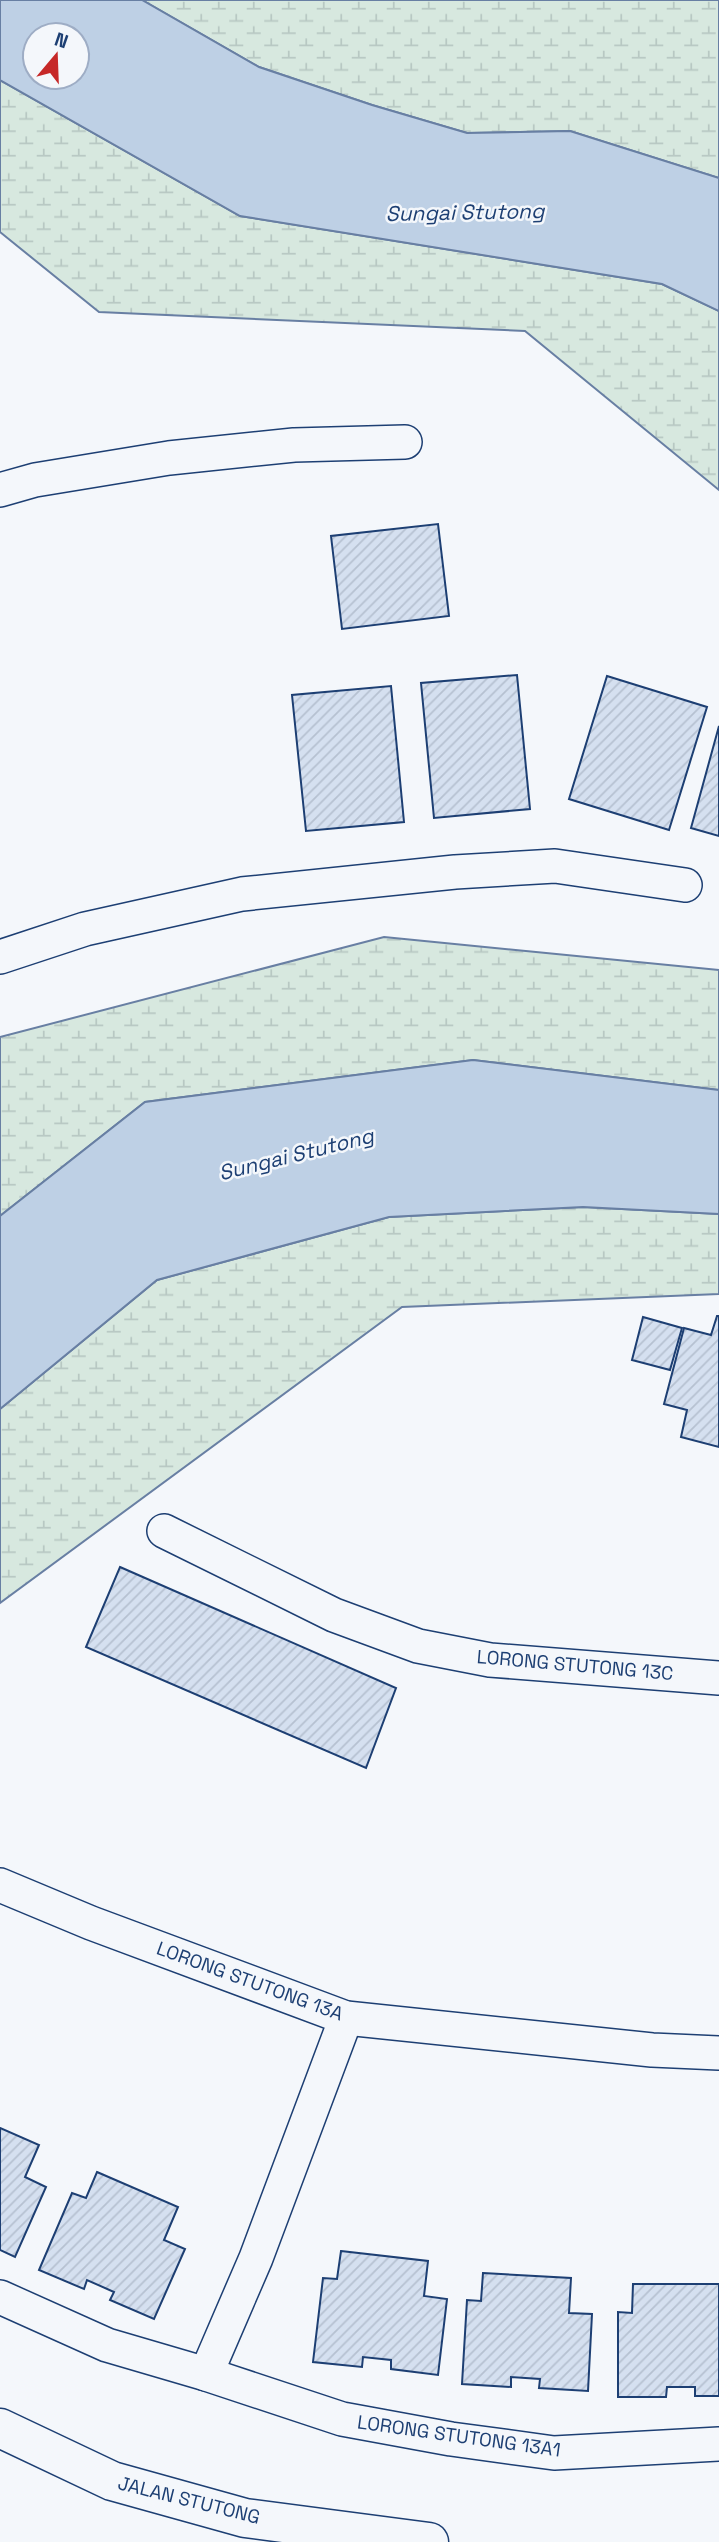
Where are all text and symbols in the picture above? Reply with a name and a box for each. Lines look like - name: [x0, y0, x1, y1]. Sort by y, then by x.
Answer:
- north arrow: [21, 21, 91, 91]
- text: N: [51, 27, 71, 54]
- water label: Sungai Stutong: [385, 197, 546, 227]
- water label: Sungai Stutong: [216, 1121, 378, 1186]
- street label: LORONG STUTONG 13C: [476, 1644, 674, 1686]
- street label: LORONG STUTONG 13A: [153, 1936, 347, 2026]
- street label: LORONG STUTONG 13A1: [356, 2409, 562, 2463]
- street label: JALAN STUTONG: [115, 2470, 263, 2530]

